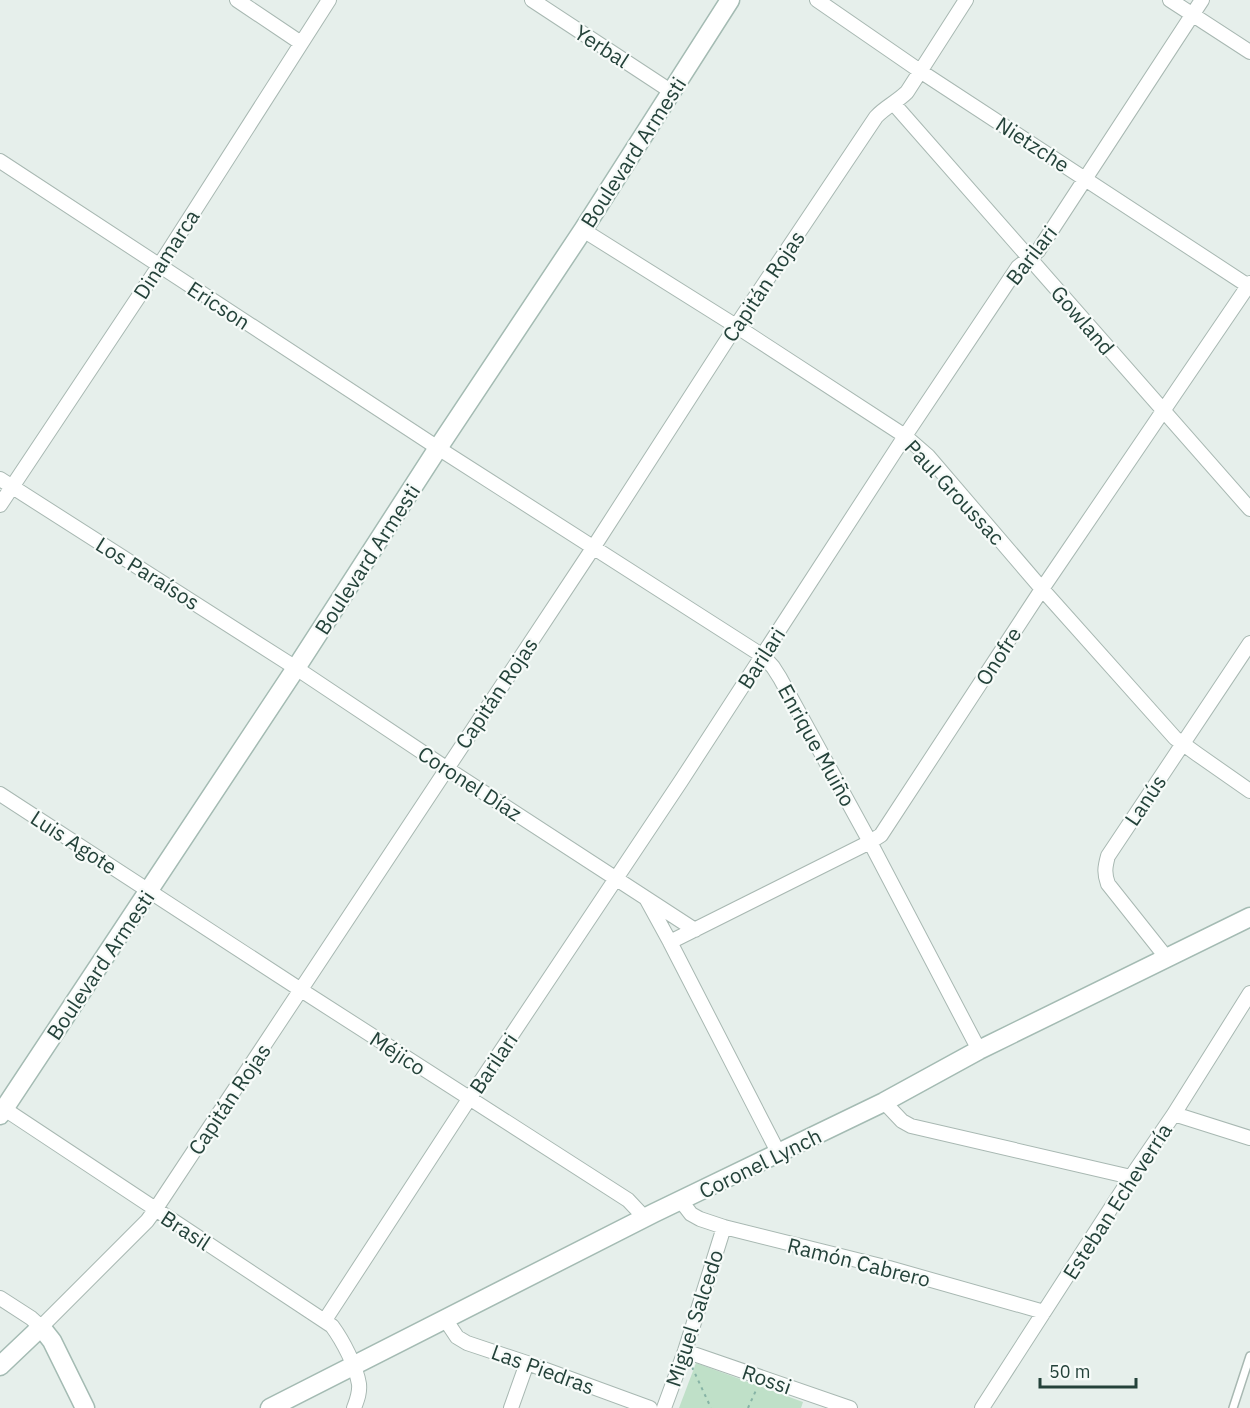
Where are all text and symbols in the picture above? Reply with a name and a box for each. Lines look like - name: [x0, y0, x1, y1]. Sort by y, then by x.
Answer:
- street label: Yerbal: [569, 18, 635, 74]
- street label: Boulevard Armesti: [574, 71, 692, 233]
- street label: Nietzche: [991, 110, 1075, 178]
- street label: Dinamarca: [127, 204, 205, 304]
- street label: Barilari: [999, 220, 1063, 290]
- street label: Capitán Rojas: [715, 225, 811, 347]
- street label: Ericson: [182, 274, 256, 336]
- street label: Gowland: [1045, 279, 1121, 361]
- street label: Paul Groussac: [899, 433, 1011, 551]
- street label: Boulevard Armesti: [308, 478, 426, 640]
- street label: Los Paraísos: [91, 530, 205, 616]
- street label: Onofre: [969, 621, 1027, 691]
- street label: Barilari: [731, 622, 791, 694]
- street label: Capitán Rojas: [448, 632, 544, 754]
- street label: Enrique Muiño: [772, 679, 862, 811]
- street label: Coronel Díaz: [413, 739, 528, 827]
- street label: Lanús: [1118, 769, 1172, 831]
- street label: Luis Agote: [25, 804, 123, 880]
- street label: Boulevard Armesti: [40, 885, 160, 1045]
- street label: Méjico: [365, 1025, 431, 1081]
- street label: Barilari: [462, 1027, 524, 1099]
- street label: Capitán Rojas: [181, 1038, 277, 1160]
- street label: Esteban Echeverría: [1056, 1118, 1178, 1284]
- street label: Coronel Lynch: [694, 1121, 826, 1205]
- street label: Brasil: [156, 1204, 216, 1257]
- street label: Ramón Cabrero: [785, 1231, 933, 1293]
- street label: Miguel Salcedo: [659, 1246, 729, 1390]
- street label: Las Piedras: [488, 1337, 598, 1401]
- scale bar: [1040, 1351, 1136, 1389]
- street label: Rossi: [739, 1358, 795, 1400]
- text: 50 m: [1049, 1360, 1091, 1383]

